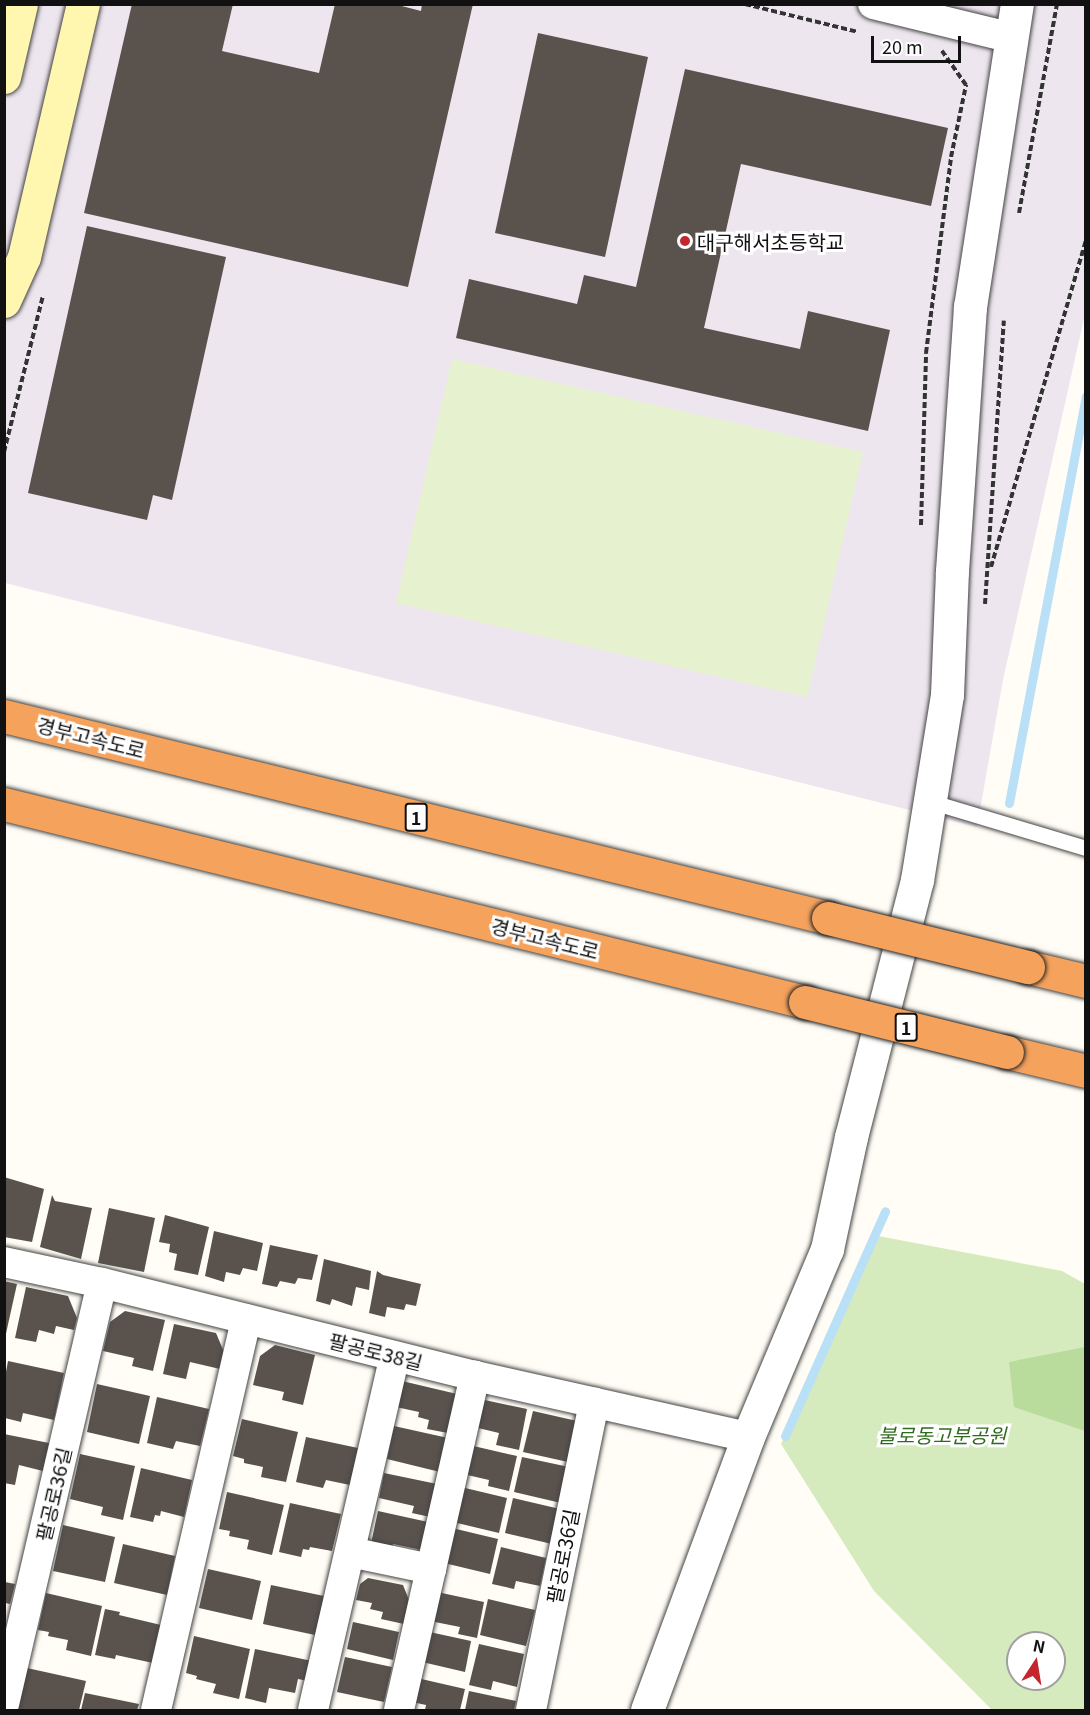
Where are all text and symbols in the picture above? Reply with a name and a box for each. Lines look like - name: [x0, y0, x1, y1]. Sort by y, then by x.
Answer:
- scale bar: [874, 24, 964, 62]
- text: 20 m: [882, 33, 923, 59]
- place label: 대구해서초등학교: [697, 229, 844, 253]
- marker: 대구해서초등학교: [678, 234, 692, 248]
- street label: 경부고속도로: [35, 712, 147, 762]
- road number: 1: [404, 802, 428, 832]
- street label: 경부고속도로: [489, 913, 601, 963]
- road number: 1: [894, 1012, 918, 1042]
- street label: 팔공로38길: [327, 1328, 425, 1374]
- park label: 불로동고분공원: [878, 1422, 1006, 1446]
- street label: 팔공로36길: [31, 1445, 75, 1543]
- street label: 팔공로36길: [541, 1507, 583, 1605]
- north arrow: [1006, 1631, 1066, 1691]
- text: N: [1031, 1632, 1048, 1658]

